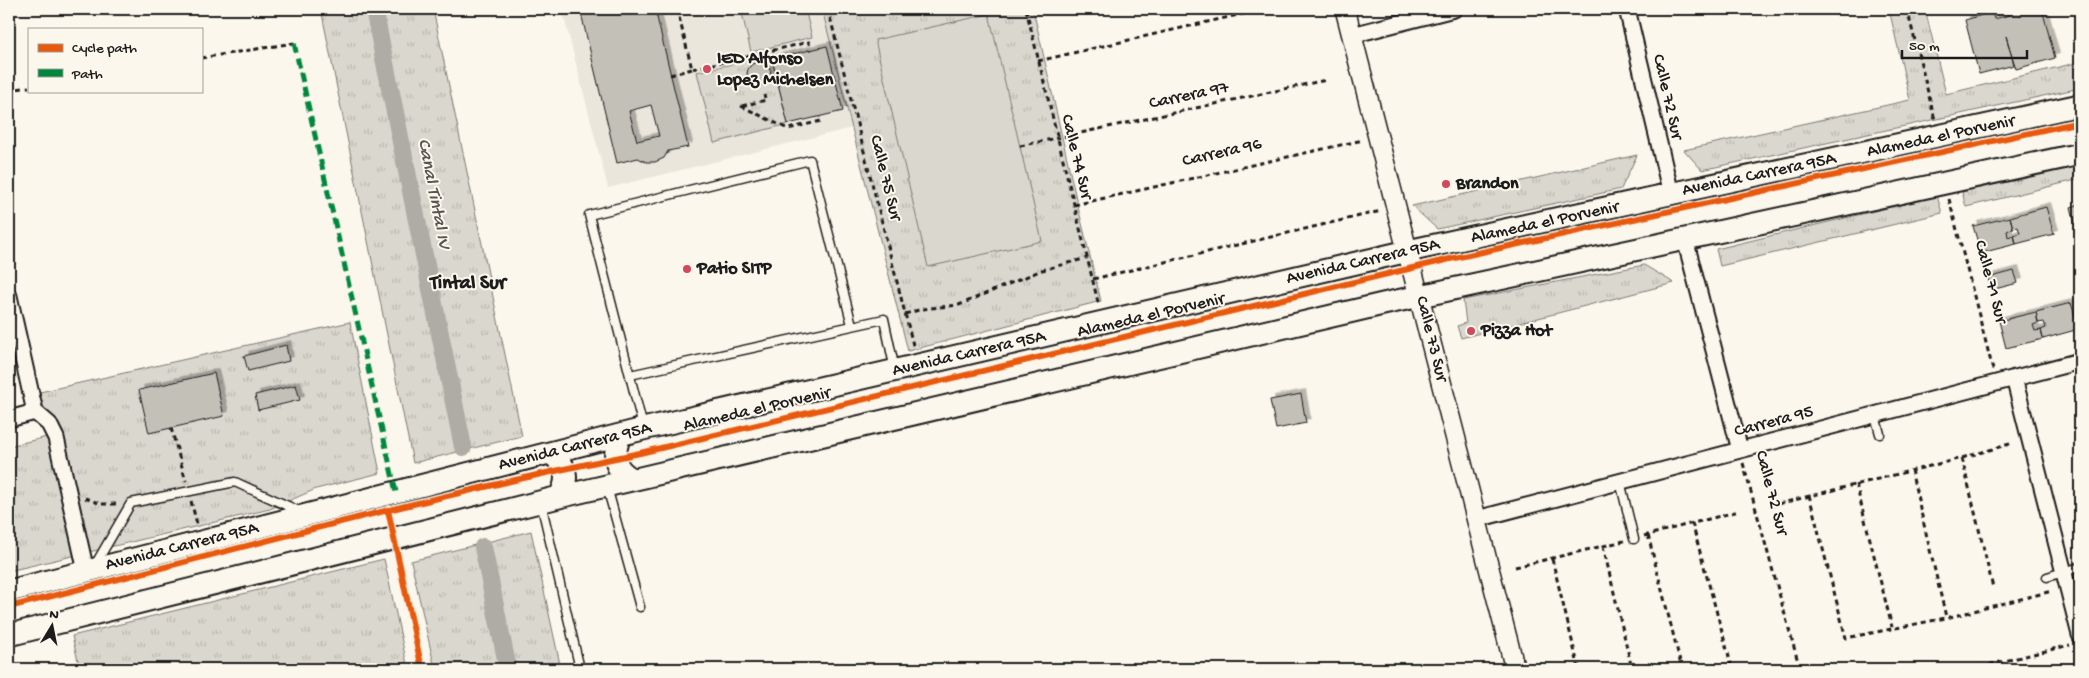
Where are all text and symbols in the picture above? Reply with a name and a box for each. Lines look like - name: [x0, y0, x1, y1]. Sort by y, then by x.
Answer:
- legend: [28, 28, 202, 92]
- scale bar: [1902, 28, 2026, 60]
- text: 50 m: [1909, 38, 1940, 56]
- text: Cycle path: [72, 40, 137, 58]
- place label: IED Alfonso Lopez Michelsen: [717, 49, 834, 91]
- street label: Calle 72 Sur: [1647, 52, 1687, 143]
- marker: IED Alfonso Lopez Michelsen: [701, 63, 713, 75]
- text: Path: [71, 66, 103, 84]
- street label: Carrera 97: [1147, 77, 1231, 115]
- street label: Alameda el Porvenir: [1865, 111, 2018, 163]
- street label: Calle 74 Sur: [1055, 112, 1097, 203]
- street label: Calle 75 Sur: [864, 133, 906, 225]
- street label: Carrera 96: [1180, 134, 1264, 172]
- water label: Canal Tintal IV: [411, 137, 455, 252]
- street label: Avenida Carrera 95A: [1680, 148, 1839, 202]
- place label: Brandon: [1455, 174, 1519, 195]
- marker: Brandon: [1440, 178, 1452, 190]
- street label: Alameda el Porvenir: [1469, 197, 1622, 249]
- street label: Avenida Carrera 95A: [1284, 234, 1443, 290]
- street label: Calle 71 Sur: [1969, 238, 2012, 327]
- place label: Patio SITP: [696, 259, 772, 280]
- marker: Patio SITP: [681, 263, 693, 275]
- district label: Tintal Sur: [428, 273, 508, 296]
- street label: Alameda el Porvenir: [1075, 288, 1228, 343]
- street label: Calle 73 Sur: [1410, 294, 1452, 385]
- place label: Pizza Hot: [1480, 321, 1554, 342]
- marker: Pizza Hot: [1465, 325, 1477, 337]
- street label: Avenida Carrera 95A: [890, 326, 1049, 382]
- street label: Alameda el Porvenir: [681, 382, 834, 437]
- street label: Carrera 95: [1732, 401, 1816, 443]
- street label: Avenida Carrera 95A: [496, 418, 655, 476]
- street label: Calle 72 Sur: [1750, 448, 1793, 539]
- street label: Avenida Carrera 95A: [103, 518, 262, 576]
- north arrow: [28, 600, 78, 650]
- text: N: [48, 606, 60, 625]

